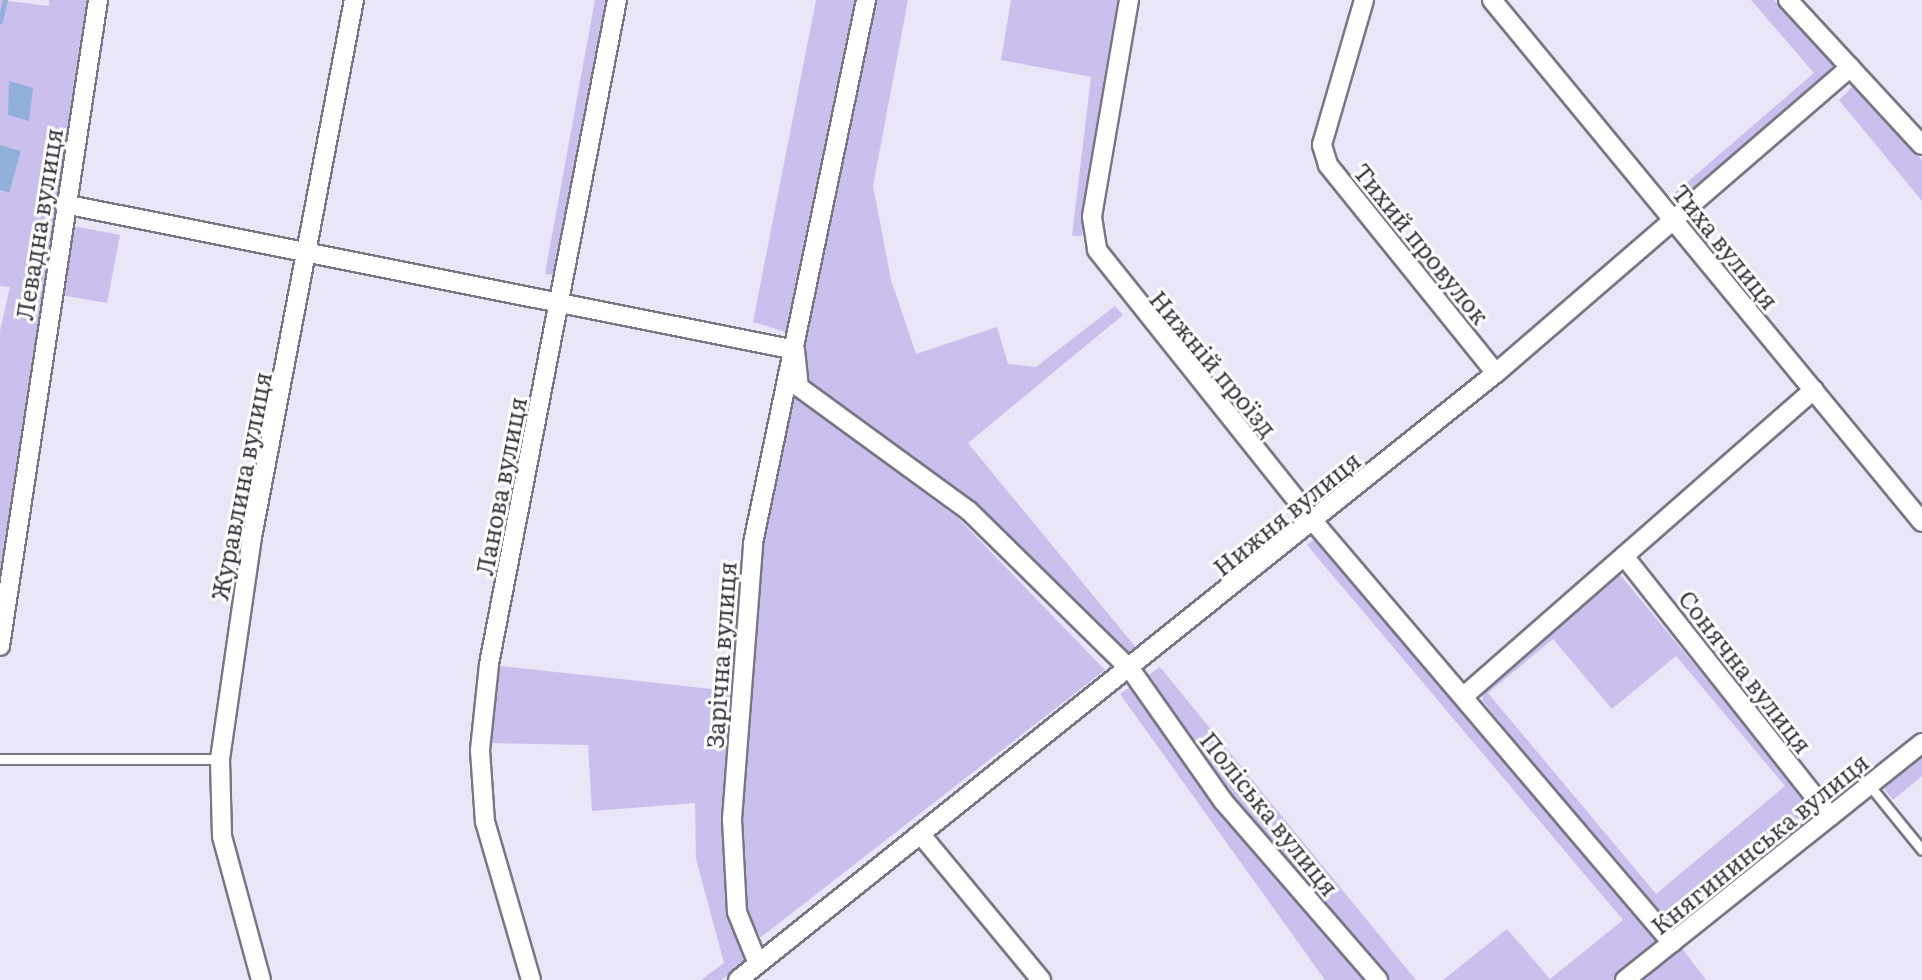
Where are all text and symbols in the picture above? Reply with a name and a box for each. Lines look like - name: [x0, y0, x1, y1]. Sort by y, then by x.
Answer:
- street label: Левадна вулиця: [9, 126, 67, 322]
- street label: Тихий провулок: [1348, 157, 1496, 329]
- street label: Тиха вулиця: [1667, 178, 1785, 314]
- street label: Нижній проїзд: [1145, 284, 1283, 442]
- street label: Журавлина вулиця: [204, 369, 276, 603]
- street label: Ланова вулиця: [469, 394, 531, 578]
- street label: Нижня вулиця: [1207, 445, 1365, 581]
- street label: Зарічна вулиця: [699, 561, 741, 749]
- street label: Сонячна вулиця: [1674, 584, 1818, 758]
- street label: Поліська вулиця: [1195, 725, 1345, 901]
- street label: Княгининська вулиця: [1645, 746, 1873, 940]

